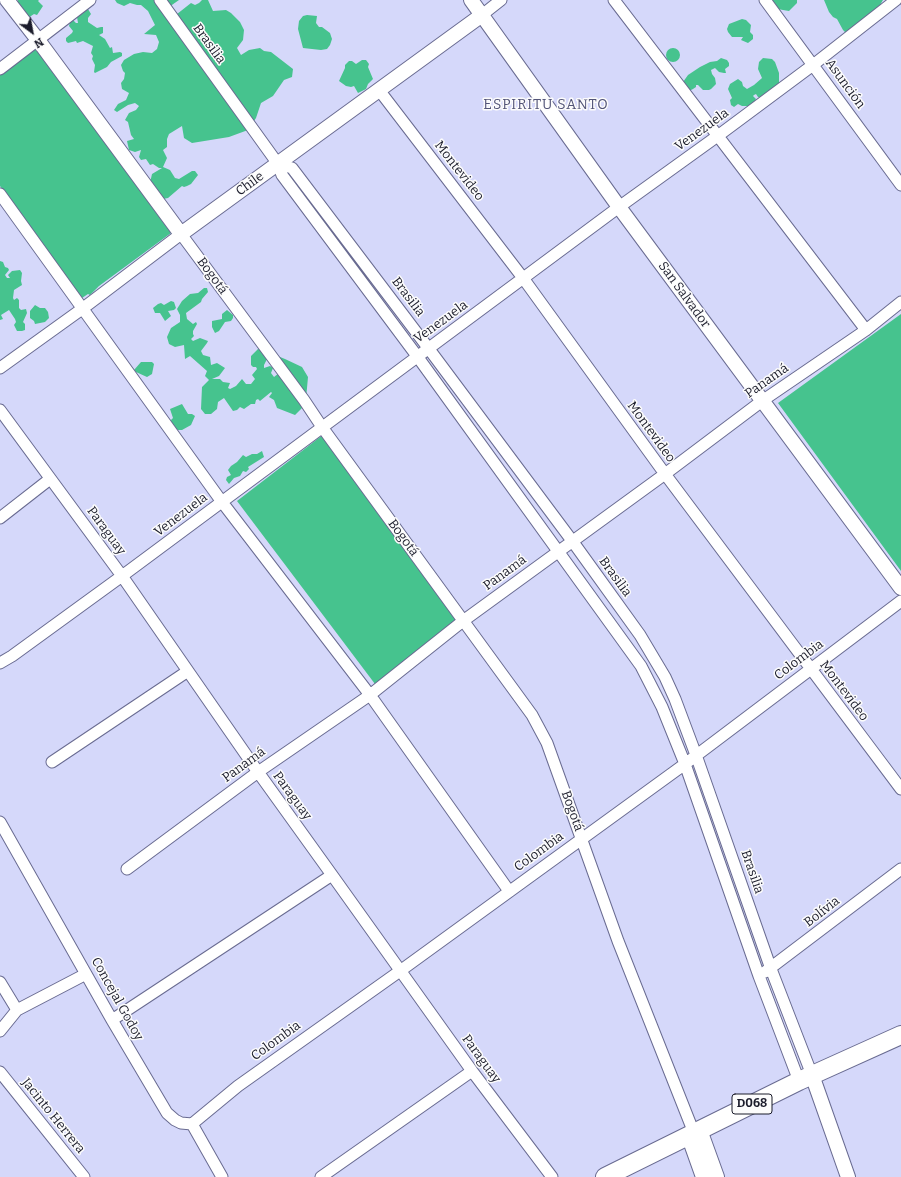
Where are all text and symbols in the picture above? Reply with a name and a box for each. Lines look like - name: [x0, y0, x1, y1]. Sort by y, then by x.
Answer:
- north arrow: [12, 12, 52, 52]
- street label: Brasilia: [189, 21, 229, 67]
- text: N: [32, 35, 46, 50]
- street label: Asunción: [822, 56, 868, 112]
- district label: ESPIRITU SANTO: [483, 97, 609, 113]
- street label: Venezuela: [672, 105, 732, 155]
- street label: Montevideo: [431, 138, 487, 204]
- street label: Chile: [233, 169, 267, 199]
- street label: Bogotá: [193, 254, 231, 298]
- street label: San Salvador: [655, 259, 713, 331]
- street label: Brasilia: [388, 274, 428, 320]
- street label: Venezuela: [411, 297, 471, 347]
- street label: Panamá: [742, 360, 792, 402]
- street label: Montevideo: [624, 399, 678, 465]
- street label: Venezuela: [151, 490, 211, 540]
- street label: Paraguay: [83, 504, 129, 558]
- street label: Bogotá: [384, 516, 422, 560]
- street label: Panamá: [480, 552, 530, 594]
- street label: Brasilia: [595, 554, 635, 600]
- street label: Colombia: [771, 636, 827, 684]
- street label: Montevideo: [816, 658, 872, 724]
- street label: Panamá: [219, 744, 269, 786]
- street label: Paraguay: [269, 769, 315, 823]
- street label: Bogotá: [557, 789, 587, 833]
- street label: Colombia: [511, 829, 567, 875]
- street label: Brasilia: [737, 848, 767, 896]
- street label: Bolívia: [801, 893, 843, 931]
- street label: Concejal Godoy: [88, 955, 146, 1043]
- street label: Colombia: [248, 1018, 304, 1064]
- street label: Paraguay: [458, 1032, 504, 1086]
- street label: Jacinto Herrera: [18, 1075, 88, 1157]
- road number: D068: [732, 1094, 772, 1114]

